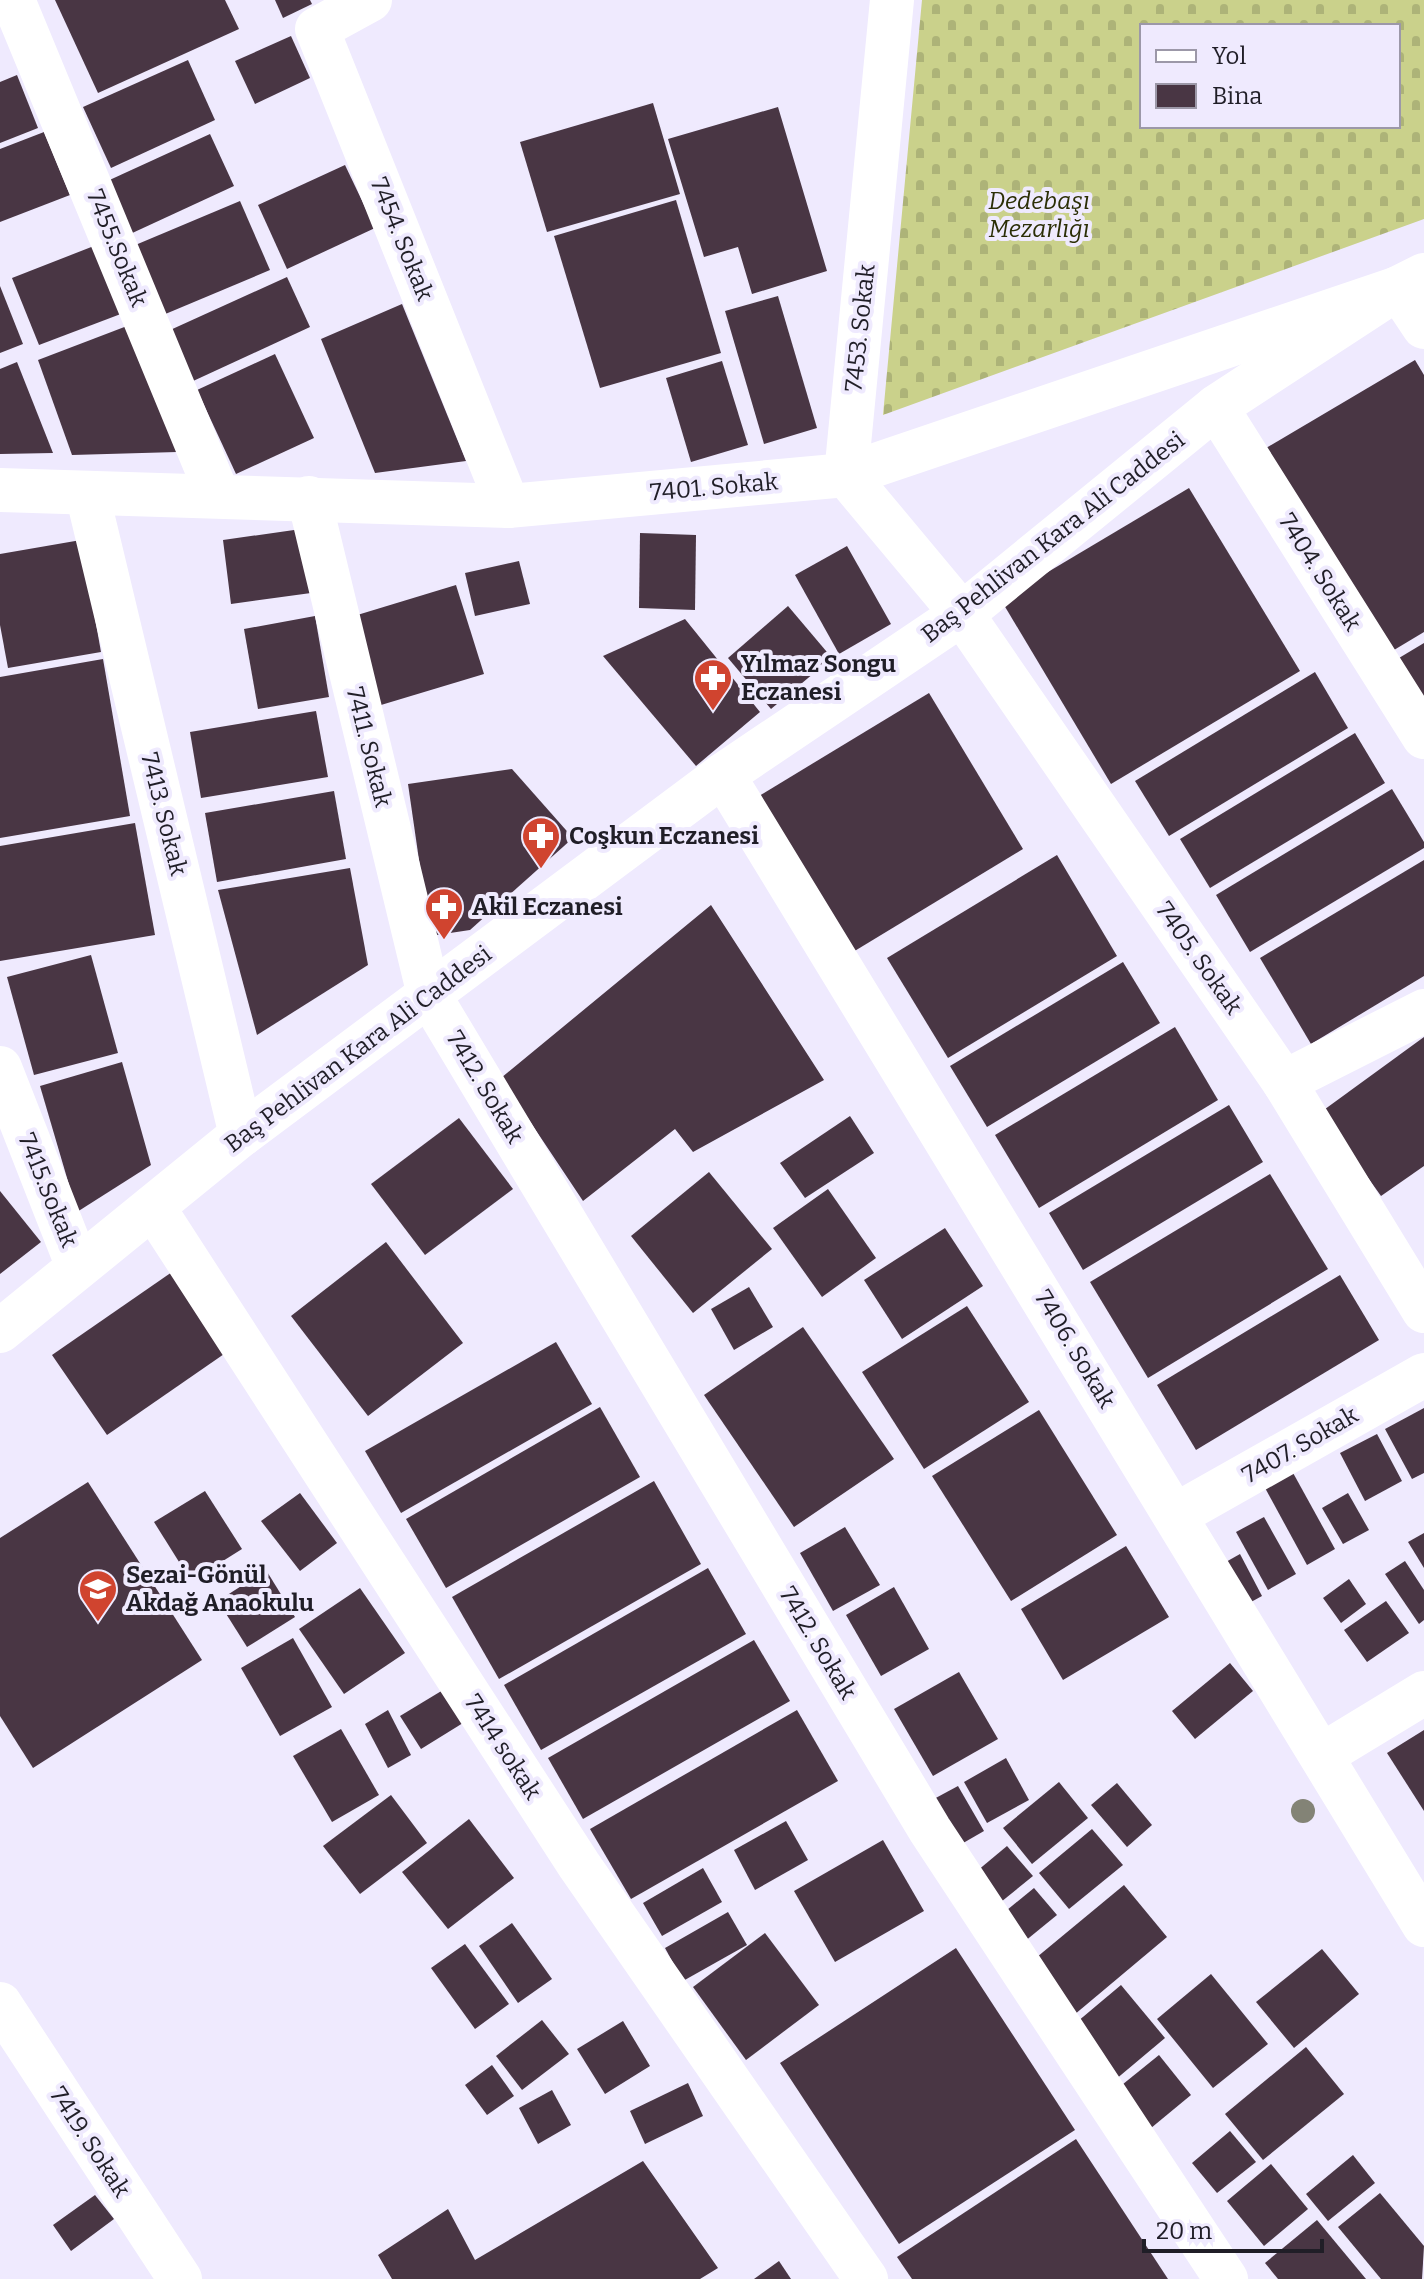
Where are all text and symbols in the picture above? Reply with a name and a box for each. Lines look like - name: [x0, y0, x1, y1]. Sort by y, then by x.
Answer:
- legend: [1140, 24, 1400, 128]
- text: Yol: [1212, 42, 1246, 70]
- text: Bina: [1212, 82, 1262, 110]
- street label: 7454. Sokak: [365, 173, 439, 305]
- street label: 7455.Sokak: [81, 185, 153, 311]
- park label: Dedebaşı Mezarlığı: [988, 187, 1090, 243]
- street label: 7453. Sokak: [839, 262, 881, 393]
- street label: Baş Pehlivan Kara Ali Caddesi: [916, 426, 1190, 648]
- street label: 7401. Sokak: [649, 467, 780, 507]
- street label: 7404. Sokak: [1273, 508, 1367, 636]
- place label: Yılmaz Songu Eczanesi: [741, 650, 896, 706]
- pharmacy icon: Yılmaz Songu Eczanesi: [692, 657, 734, 712]
- street label: 7411. Sokak: [341, 684, 398, 810]
- street label: 7413. Sokak: [135, 750, 193, 879]
- pharmacy icon: Coşkun Eczanesi: [520, 815, 562, 870]
- place label: Coşkun Eczanesi: [569, 822, 759, 850]
- pharmacy icon: Akil Eczanesi: [423, 886, 465, 941]
- place label: Akil Eczanesi: [472, 893, 623, 921]
- street label: 7405. Sokak: [1150, 896, 1248, 1020]
- street label: Baş Pehlivan Kara Ali Caddesi: [219, 940, 497, 1158]
- street label: 7412. Sokak: [441, 1026, 530, 1149]
- street label: 7415.Sokak: [12, 1129, 84, 1251]
- street label: 7406. Sokak: [1029, 1285, 1121, 1413]
- street label: 7407. Sokak: [1237, 1401, 1363, 1489]
- place label: Sezai-Gönül Akdağ Anaokulu: [126, 1561, 314, 1617]
- school or university icon: Sezai-Gönül Akdağ Anaokulu: [77, 1568, 119, 1623]
- street label: 7412. Sokak: [774, 1582, 863, 1705]
- street label: 7414 sokak: [459, 1689, 547, 1805]
- street label: 7419. Sokak: [44, 2082, 136, 2203]
- scale bar: [1144, 2203, 1322, 2253]
- text: 20 m: [1156, 2217, 1212, 2245]

